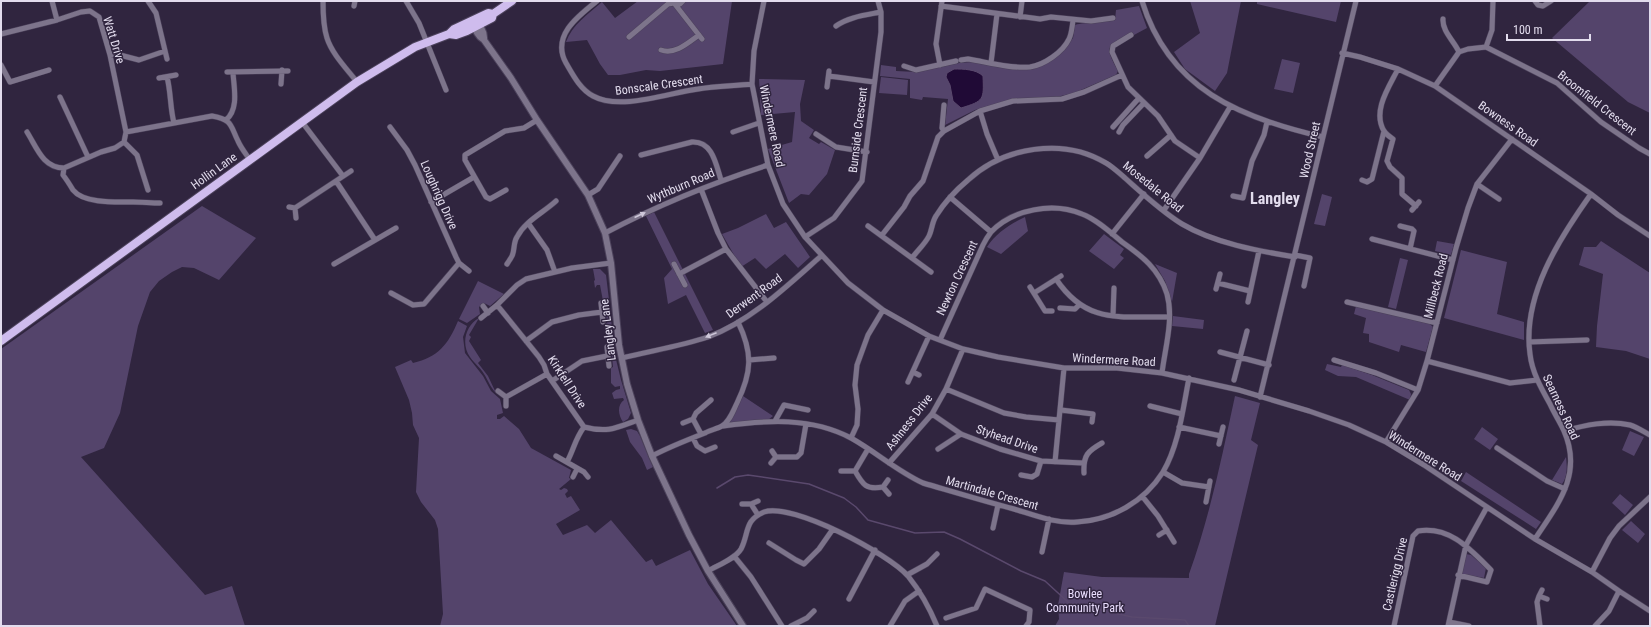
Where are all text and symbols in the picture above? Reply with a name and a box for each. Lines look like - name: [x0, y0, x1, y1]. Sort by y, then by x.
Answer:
- street label: Watt Drive: [100, 15, 128, 66]
- scale bar: [1507, 16, 1590, 42]
- text: 100 m: [1513, 23, 1543, 37]
- street label: Broomfield Crescent: [1555, 68, 1640, 138]
- street label: Bonscale Crescent: [614, 72, 704, 98]
- street label: Windermere Road: [756, 84, 788, 168]
- street label: Burnside Crescent: [846, 86, 870, 174]
- street label: Bowness Road: [1475, 98, 1541, 150]
- street label: Wood Street: [1297, 120, 1323, 180]
- street label: Hollin Lane: [188, 149, 240, 192]
- street label: Loughrigg Drive: [418, 158, 461, 232]
- street label: Mosedale Road: [1120, 159, 1186, 215]
- street label: Wythburn Road: [645, 166, 717, 206]
- district label: Langley: [1250, 189, 1300, 208]
- one-way arrow: [635, 212, 646, 218]
- street label: Newton Crescent: [934, 238, 981, 318]
- street label: Millbeck Road: [1421, 252, 1451, 320]
- street label: Derwent Road: [723, 271, 785, 321]
- street label: Langley Lane: [597, 298, 619, 362]
- one-way arrow: [705, 332, 716, 338]
- street label: Windermere Road: [1072, 351, 1156, 369]
- street label: Kirkfell Drive: [545, 353, 589, 411]
- street label: Searness Road: [1540, 372, 1582, 442]
- street label: Ashness Drive: [883, 391, 935, 453]
- street label: Styhead Drive: [974, 422, 1040, 456]
- street label: Windermere Road: [1386, 428, 1464, 484]
- street label: Martindale Crescent: [944, 473, 1040, 513]
- street label: Castlerigg Drive: [1380, 536, 1410, 612]
- park label: Bowlee Community Park: [1046, 587, 1125, 615]

